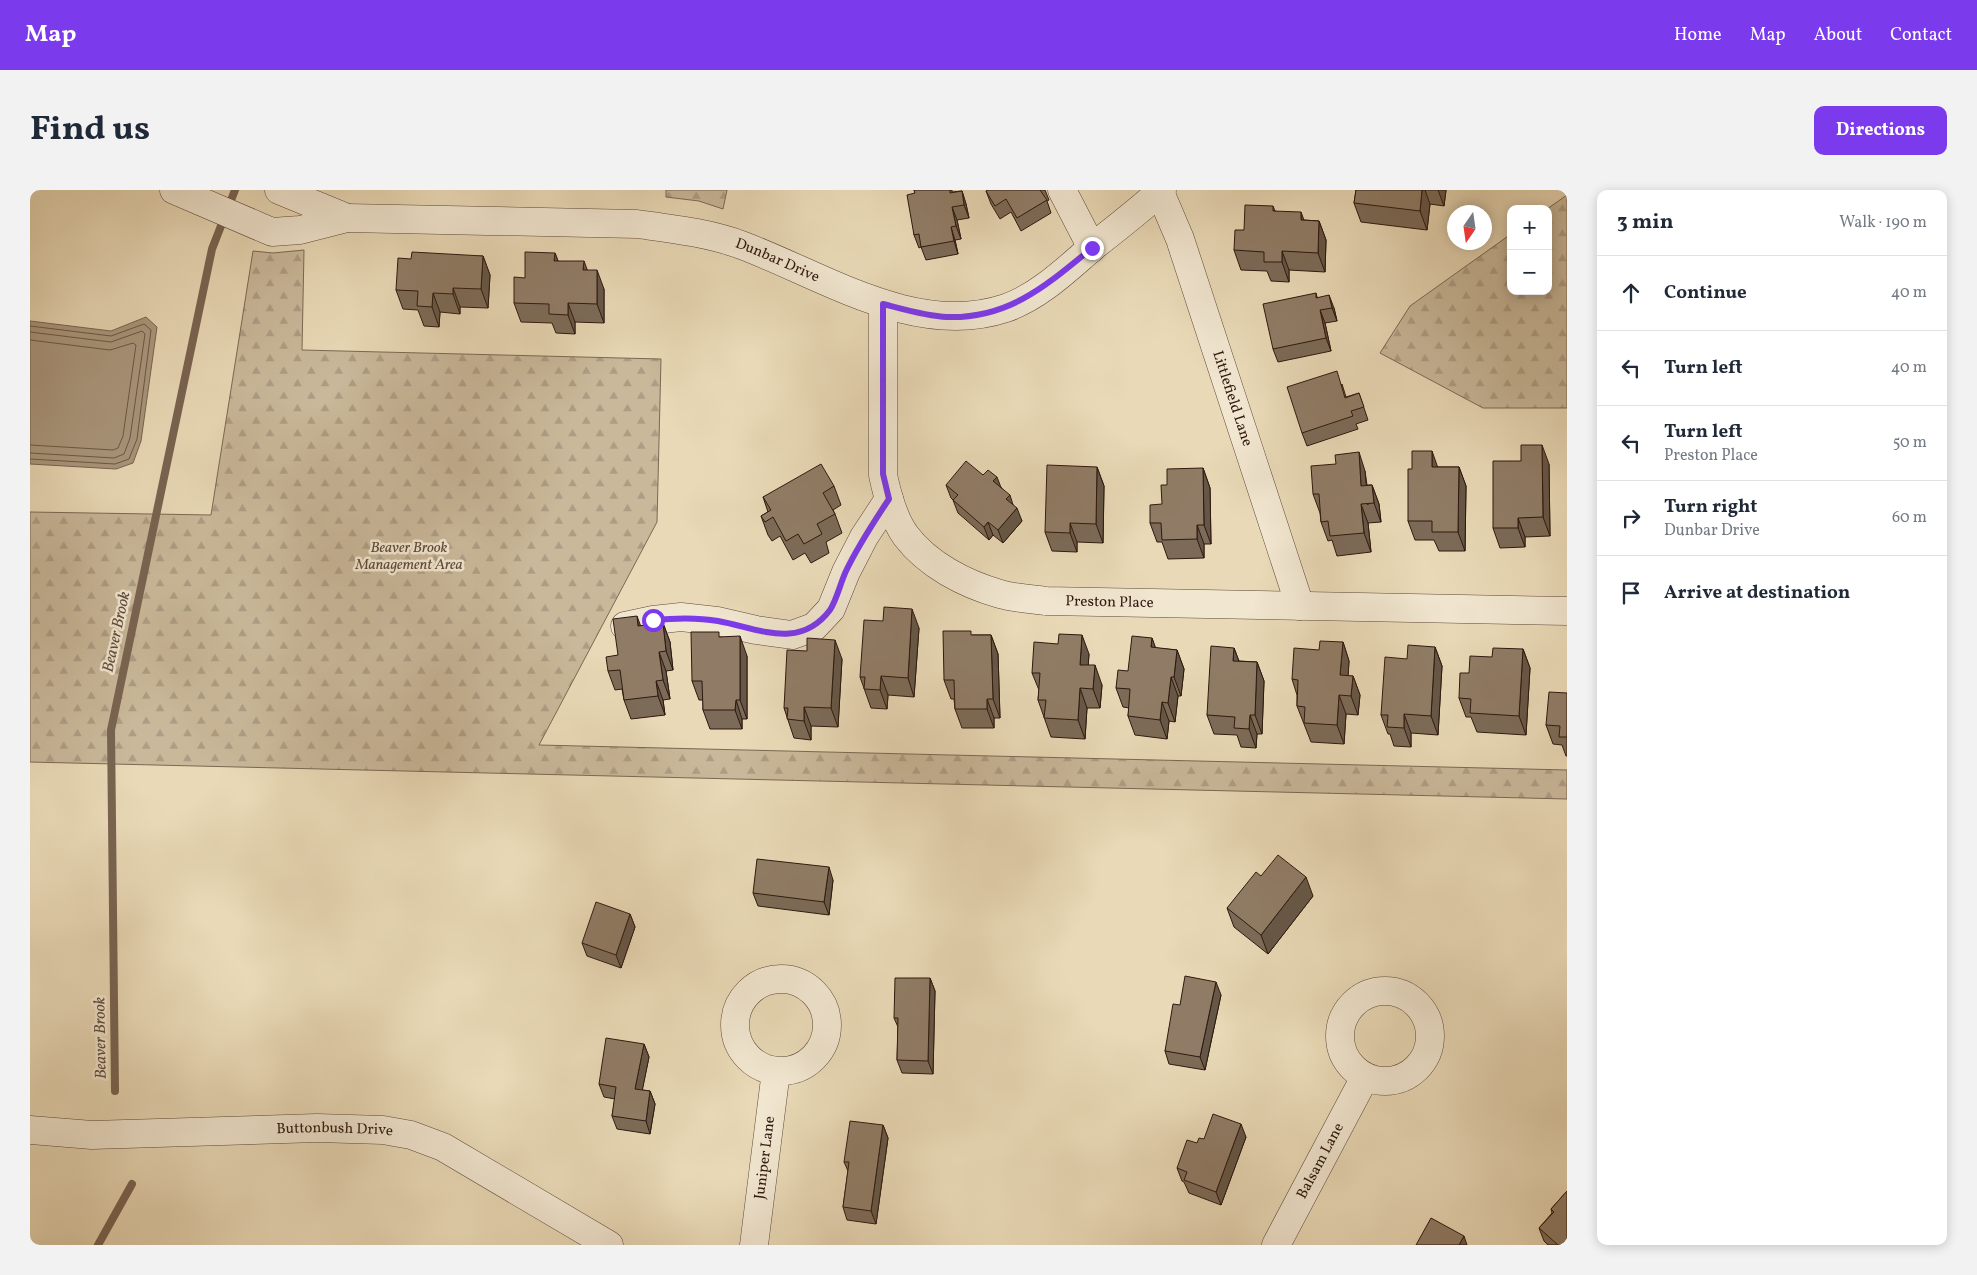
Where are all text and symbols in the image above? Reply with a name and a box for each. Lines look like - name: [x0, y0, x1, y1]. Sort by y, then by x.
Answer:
- text: Map: [25, 18, 76, 52]
- text: Home: [1674, 23, 1722, 48]
- text: Map: [1750, 23, 1786, 48]
- text: About: [1814, 23, 1862, 48]
- text: Contact: [1890, 23, 1952, 48]
- text: Find us: [30, 106, 150, 154]
- button: Directions: [1814, 106, 1947, 155]
- north arrow: [1447, 205, 1492, 250]
- map controls: [1507, 205, 1552, 295]
- button: +: [1507, 205, 1552, 250]
- text: 3 min: [1617, 208, 1673, 237]
- text: Walk · 190 m: [1839, 212, 1927, 234]
- street label: Dunbar Drive: [732, 233, 823, 288]
- route end: [1081, 237, 1104, 260]
- button: −: [1507, 250, 1552, 295]
- icon: ahead: [1617, 279, 1645, 307]
- text: Continue: [1664, 280, 1747, 306]
- text: 40 m: [1891, 282, 1927, 304]
- street label: Littlefield Lane: [1207, 348, 1258, 449]
- icon: left: [1617, 354, 1645, 382]
- text: Turn left: [1664, 355, 1743, 381]
- text: 40 m: [1891, 357, 1927, 379]
- text: Turn left: [1664, 419, 1743, 445]
- icon: left: [1617, 429, 1645, 457]
- text: 50 m: [1893, 432, 1927, 454]
- text: Preston Place: [1664, 445, 1758, 467]
- text: Turn right: [1664, 494, 1757, 520]
- icon: right: [1617, 504, 1645, 532]
- text: 60 m: [1892, 507, 1927, 529]
- text: Dunbar Drive: [1664, 520, 1760, 542]
- park label: Beaver Brook Management Area: [355, 538, 462, 576]
- icon: arrive: [1617, 579, 1645, 607]
- text: Arrive at destination: [1664, 580, 1850, 606]
- water label: Beaver Brook: [98, 589, 136, 674]
- street label: Preston Place: [1065, 591, 1154, 614]
- route start: [642, 609, 665, 632]
- water label: Beaver Brook: [89, 996, 113, 1079]
- street label: Juniper Lane: [749, 1115, 781, 1201]
- street label: Buttonbush Drive: [276, 1117, 395, 1142]
- street label: Balsam Lane: [1292, 1119, 1349, 1203]

